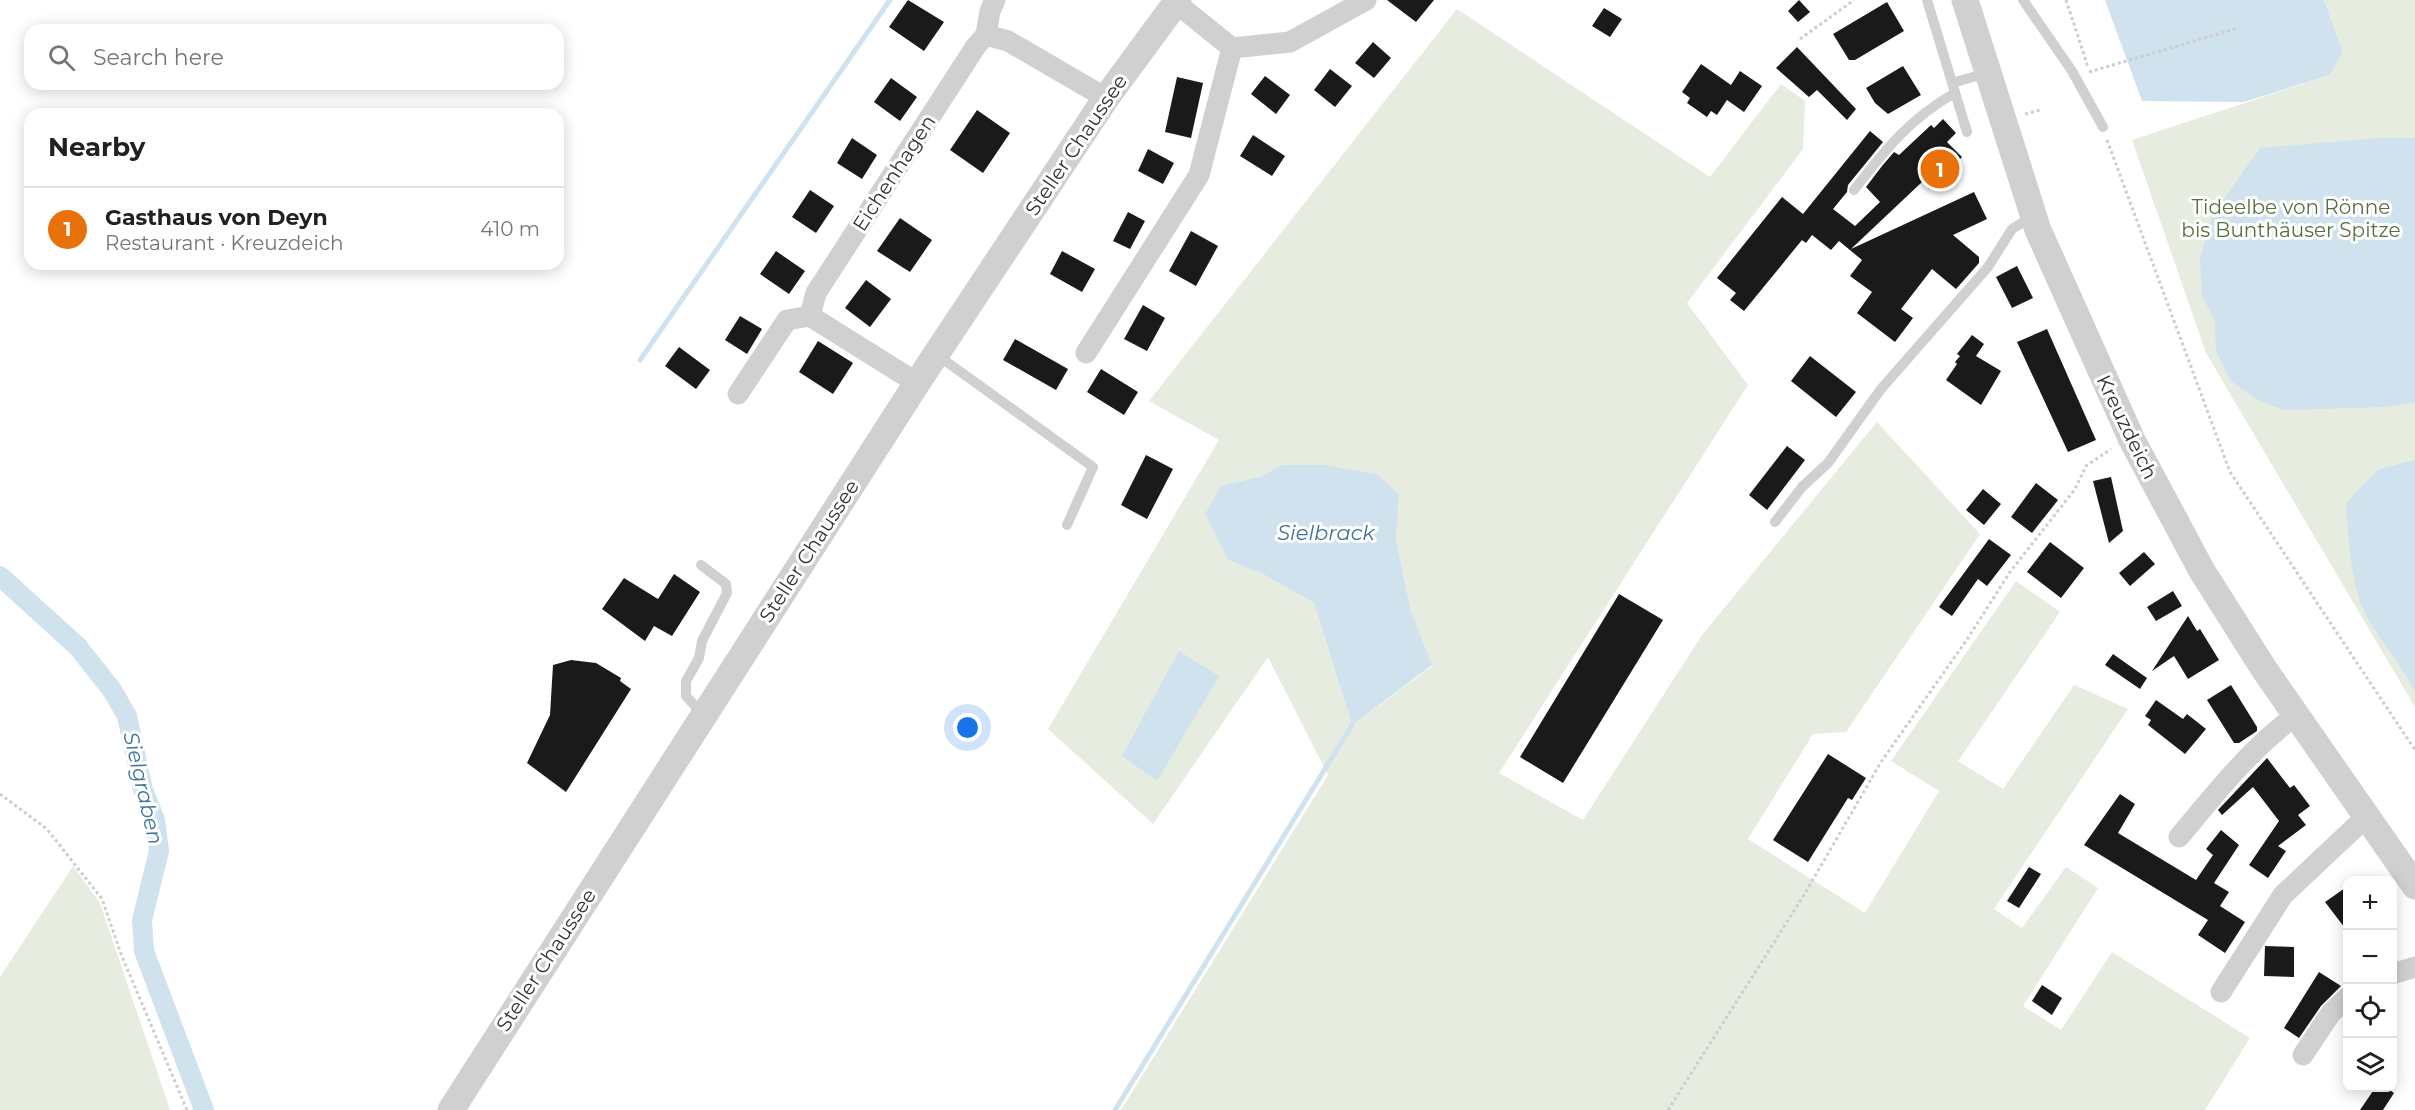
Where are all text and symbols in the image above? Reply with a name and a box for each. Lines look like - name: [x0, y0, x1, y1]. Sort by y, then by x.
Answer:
- search box: [24, 24, 564, 90]
- icon: search: [45, 41, 78, 74]
- text: Search here: [93, 44, 224, 71]
- street label: Steller Chaussee: [1020, 70, 1132, 220]
- street label: Eichenhagen: [848, 110, 940, 236]
- text: Nearby: [48, 131, 145, 163]
- pin: 1: [1920, 146, 1960, 192]
- park label: Tideelbe von Rönne bis Bunthäuser Spitze: [2181, 195, 2401, 242]
- text: Gasthaus von Deyn: [105, 204, 328, 231]
- text: 1: [64, 217, 71, 241]
- text: 410 m: [480, 217, 540, 241]
- text: Restaurant · Kreuzdeich: [105, 231, 343, 255]
- street label: Kreuzdeich: [2091, 371, 2163, 483]
- street label: Steller Chaussee: [754, 475, 864, 627]
- water label: Sielbrack: [1277, 520, 1376, 545]
- your location: [953, 713, 982, 742]
- water label: Sielgraben: [118, 729, 169, 847]
- map controls: [2343, 876, 2397, 1092]
- button: +: [2343, 876, 2397, 930]
- street label: Steller Chaussee: [491, 884, 601, 1036]
- button: −: [2343, 930, 2397, 984]
- button: locate: [2343, 984, 2397, 1038]
- button: layers: [2343, 1038, 2397, 1092]

